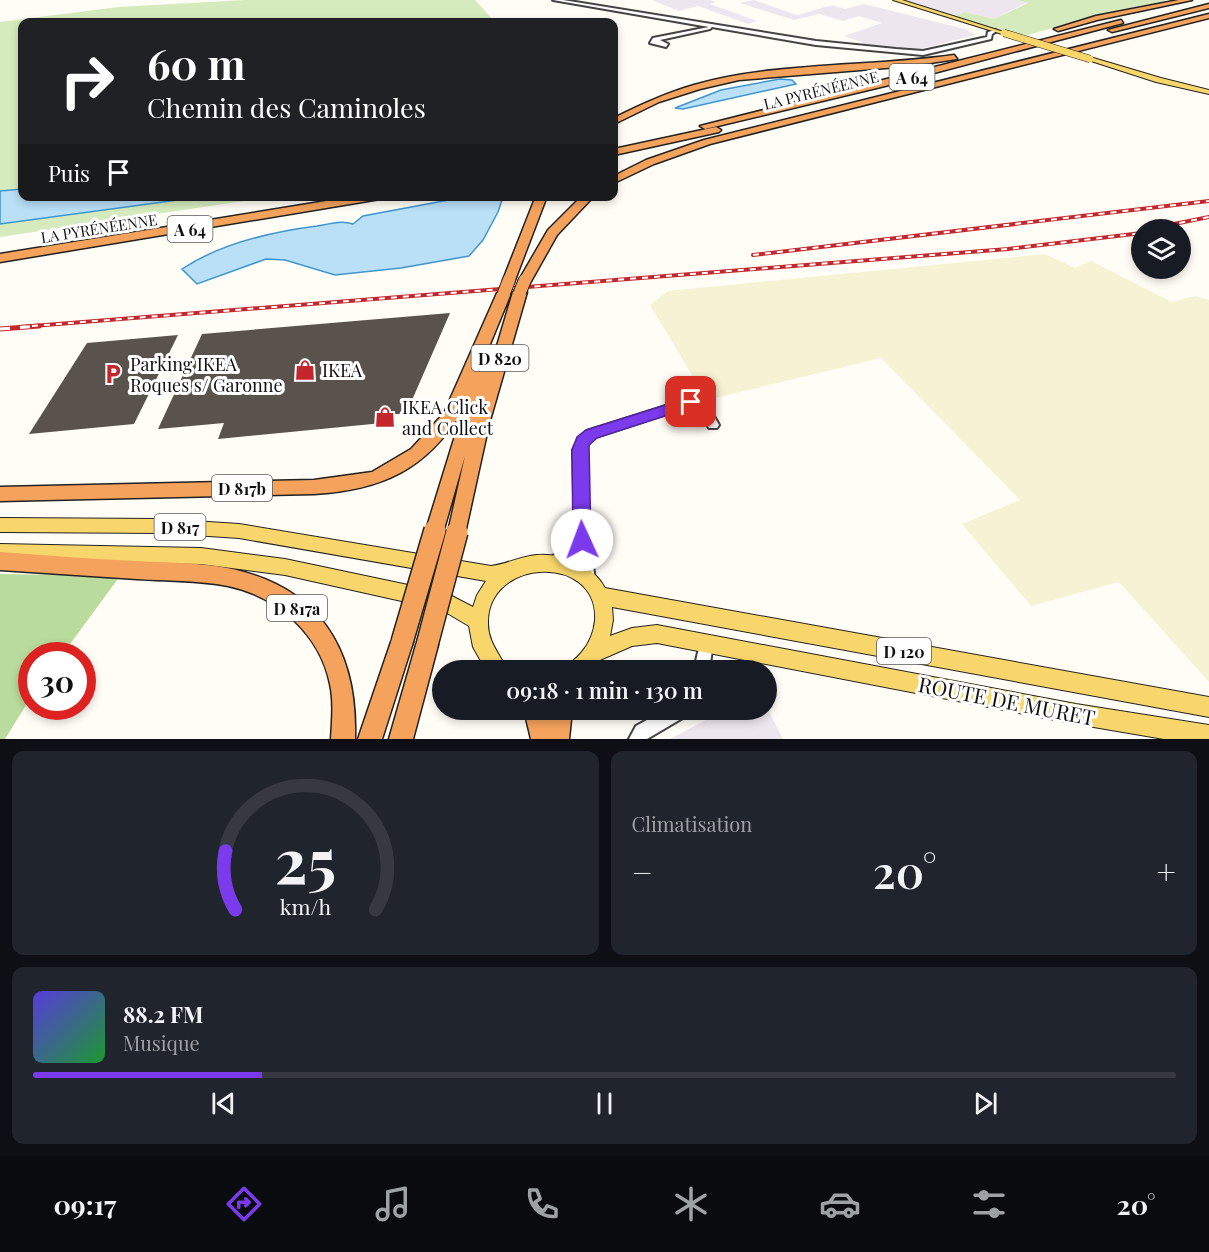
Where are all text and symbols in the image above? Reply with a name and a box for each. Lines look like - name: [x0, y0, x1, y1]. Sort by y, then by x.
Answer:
- text: 60 m: [147, 35, 245, 91]
- icon: right: [48, 42, 126, 120]
- road number: A 64: [890, 64, 934, 90]
- street label: LA PYRÉNÉENNE: [761, 66, 881, 114]
- text: Chemin des Caminoles: [147, 89, 426, 125]
- icon: arrive: [102, 156, 135, 189]
- text: Puis: [48, 158, 90, 188]
- street label: LA PYRÉNÉENNE: [39, 209, 159, 247]
- road number: A 64: [168, 216, 213, 242]
- map controls: [1131, 219, 1191, 279]
- button: layers: [1131, 219, 1191, 279]
- road number: D 820: [472, 345, 528, 371]
- place label: Parking IKEA Roques s/ Garonne: [130, 352, 283, 397]
- shop icon: IKEA: [293, 358, 317, 382]
- place label: IKEA: [322, 358, 363, 382]
- parking icon: Parking IKEA Roques s/ Garonne: [101, 362, 125, 386]
- pin: [665, 376, 716, 427]
- icon: arrive: [674, 385, 707, 418]
- place label: IKEA Click and Collect: [402, 395, 494, 440]
- shop icon: IKEA Click and Collect: [373, 405, 397, 429]
- road number: D 817b: [212, 475, 272, 501]
- position arrow: [550, 508, 614, 572]
- road number: D 817: [154, 514, 206, 540]
- road number: D 817a: [267, 595, 327, 621]
- road number: D 120: [877, 638, 931, 664]
- speed limit sign: 30: [18, 642, 96, 720]
- street label: ROUTE DE MURET: [916, 669, 1098, 731]
- text: 09:18 · 1 min · 130 m: [506, 675, 703, 705]
- text: Climatisation: [632, 810, 752, 837]
- text: 25: [275, 816, 336, 900]
- text: 20°: [873, 840, 937, 900]
- text: −: [632, 849, 653, 893]
- text: +: [1157, 849, 1176, 893]
- text: km/h: [280, 892, 331, 920]
- text: 88.2 FM: [123, 999, 203, 1029]
- text: Musique: [123, 1029, 200, 1056]
- icon: previous: [207, 1087, 240, 1120]
- icon: pause: [588, 1087, 621, 1120]
- icon: next: [969, 1087, 1002, 1120]
- icon: directions: [223, 1183, 265, 1225]
- icon: music: [372, 1183, 414, 1225]
- icon: phone: [521, 1183, 563, 1225]
- icon: climate: [670, 1183, 712, 1225]
- icon: car: [819, 1183, 861, 1225]
- icon: filters: [968, 1183, 1010, 1225]
- text: 09:17: [53, 1186, 116, 1222]
- text: 20°: [1117, 1186, 1156, 1222]

